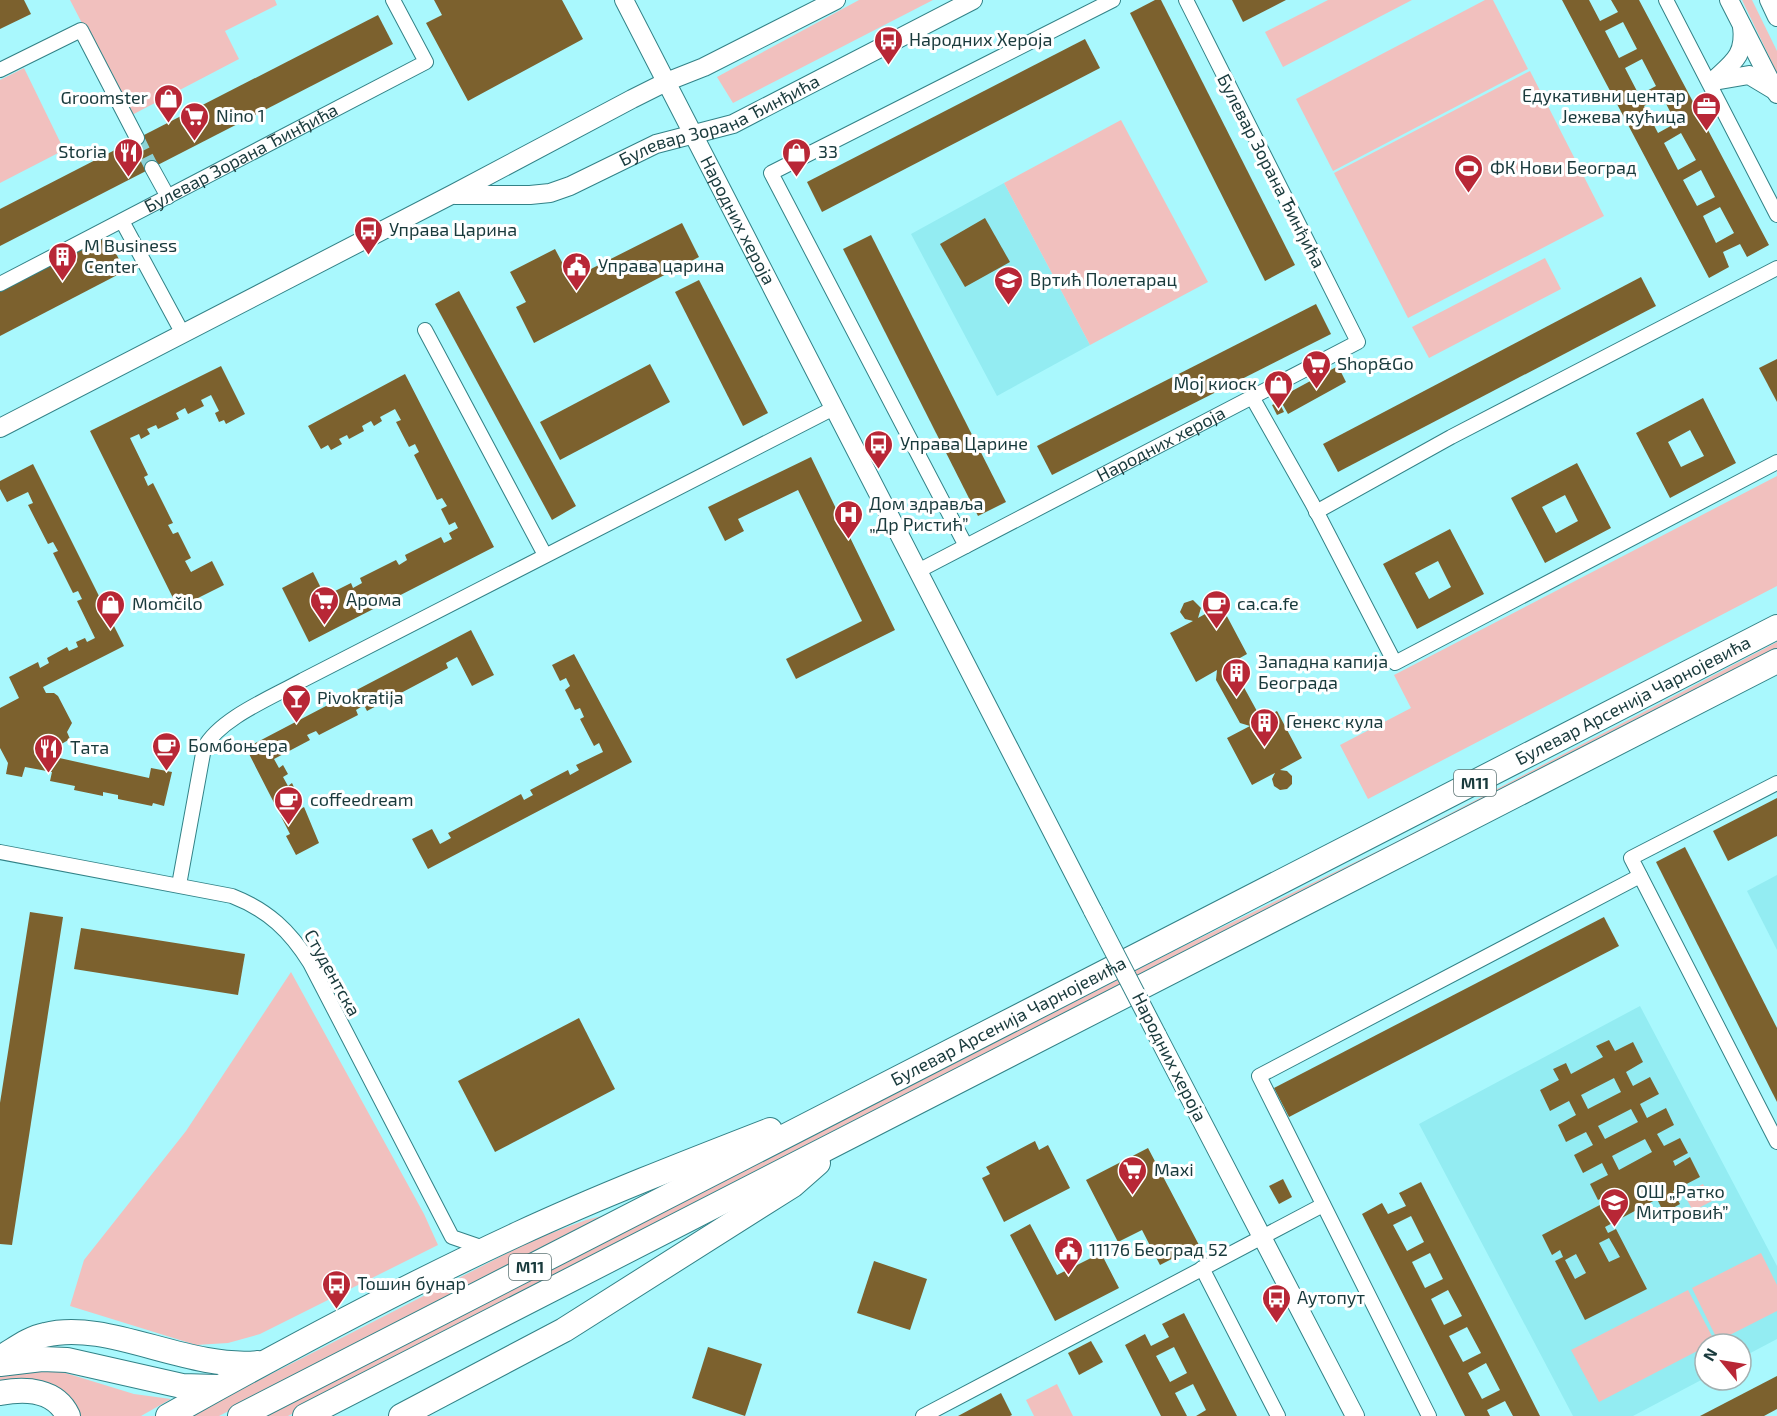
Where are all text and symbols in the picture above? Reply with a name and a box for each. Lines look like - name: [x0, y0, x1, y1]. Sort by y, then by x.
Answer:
- bus stop icon: Народних Хероја: [872, 24, 904, 66]
- place label: Народних Хероја: [909, 28, 1053, 50]
- street label: Булевар Зорана Ђинђића: [615, 69, 823, 170]
- street label: Булевар Зорана Ђинђића: [1213, 70, 1331, 271]
- shop icon: Groomster: [153, 82, 185, 124]
- place label: Едукативни центар Јежева кућица: [1522, 84, 1686, 127]
- place label: Groomster: [61, 86, 148, 108]
- office icon: Едукативни центар Јежева кућица: [1691, 90, 1723, 132]
- street label: Булевар Зорана Ђинђића: [140, 98, 341, 217]
- supermarket icon: Nino 1: [179, 100, 211, 142]
- place label: Nino 1: [216, 104, 265, 126]
- restaurant icon: Storia: [112, 136, 144, 178]
- shop icon: 33: [781, 136, 813, 178]
- place label: Storia: [58, 140, 107, 162]
- place label: 33: [818, 140, 838, 162]
- street label: Народних хероја: [696, 152, 781, 288]
- sports icon: ФК Нови Београд: [1453, 152, 1485, 194]
- place label: ФК Нови Београд: [1490, 156, 1637, 178]
- bus stop icon: Управа Царина: [352, 214, 384, 256]
- place label: Управа Царина: [389, 218, 517, 240]
- place label: M Business Center: [84, 234, 177, 277]
- building icon: M Business Center: [47, 240, 79, 282]
- public building icon: Управа царина: [561, 250, 593, 292]
- place label: Управа царина: [598, 254, 724, 276]
- school or university icon: Вртић Полетарац: [993, 264, 1025, 306]
- place label: Вртић Полетарац: [1030, 268, 1177, 290]
- supermarket icon: Shop&Go: [1300, 348, 1332, 390]
- place label: Shop&Go: [1337, 352, 1414, 374]
- shop icon: Мој киоск: [1262, 368, 1294, 410]
- place label: Мој киоск: [1173, 372, 1257, 394]
- street label: Народних хероја: [1092, 401, 1229, 486]
- bus stop icon: Управа Царине: [863, 428, 895, 470]
- place label: Управа Царине: [900, 432, 1028, 454]
- place label: Дом здравља „Др Ристић”: [869, 492, 983, 535]
- hospital icon: Дом здравља „Др Ристић”: [832, 498, 864, 540]
- supermarket icon: Арома: [309, 584, 341, 626]
- shop icon: Momčilo: [95, 588, 127, 630]
- place label: Арома: [346, 588, 401, 610]
- cafe icon: ca.ca.fe: [1200, 588, 1232, 630]
- place label: Momčilo: [132, 592, 203, 614]
- place label: ca.ca.fe: [1237, 592, 1299, 614]
- street label: Булевар Арсенија Чарнојевића: [1511, 630, 1754, 769]
- place label: Западна капија Београда: [1258, 650, 1388, 693]
- building icon: Западна капија Београда: [1221, 656, 1253, 698]
- bar icon: Pivokratija: [280, 682, 312, 724]
- place label: Pivokratija: [317, 686, 404, 708]
- building icon: Генекс кула: [1249, 706, 1281, 748]
- place label: Генекс кула: [1286, 710, 1384, 732]
- cafe icon: Бомбоњера: [151, 730, 183, 772]
- restaurant icon: Тата: [33, 732, 65, 774]
- place label: Бомбоњера: [188, 734, 288, 756]
- place label: Тата: [70, 736, 109, 758]
- road number: M11: [1454, 770, 1496, 796]
- cafe icon: coffeedream: [273, 784, 305, 826]
- place label: coffeedream: [310, 788, 413, 810]
- street label: Студентска: [300, 925, 366, 1020]
- street label: Булевар Арсенија Чарнојевића: [887, 951, 1129, 1090]
- street label: Народних хероја: [1128, 988, 1212, 1125]
- supermarket icon: Maxi: [1117, 1154, 1149, 1196]
- place label: Maxi: [1154, 1158, 1194, 1180]
- place label: ОШ „Ратко Митровић”: [1636, 1180, 1729, 1223]
- school or university icon: ОШ „Ратко Митровић”: [1599, 1186, 1631, 1228]
- public building icon: 11176 Београд 52: [1052, 1234, 1084, 1276]
- place label: 11176 Београд 52: [1089, 1238, 1228, 1260]
- road number: M11: [509, 1254, 551, 1280]
- bus stop icon: Тошин бунар: [320, 1268, 352, 1310]
- place label: Тошин бунар: [357, 1272, 466, 1294]
- bus stop icon: Аутопут: [1260, 1282, 1292, 1324]
- place label: Аутопут: [1297, 1286, 1365, 1308]
- north arrow: [1693, 1332, 1753, 1392]
- text: N: [1698, 1344, 1721, 1364]

